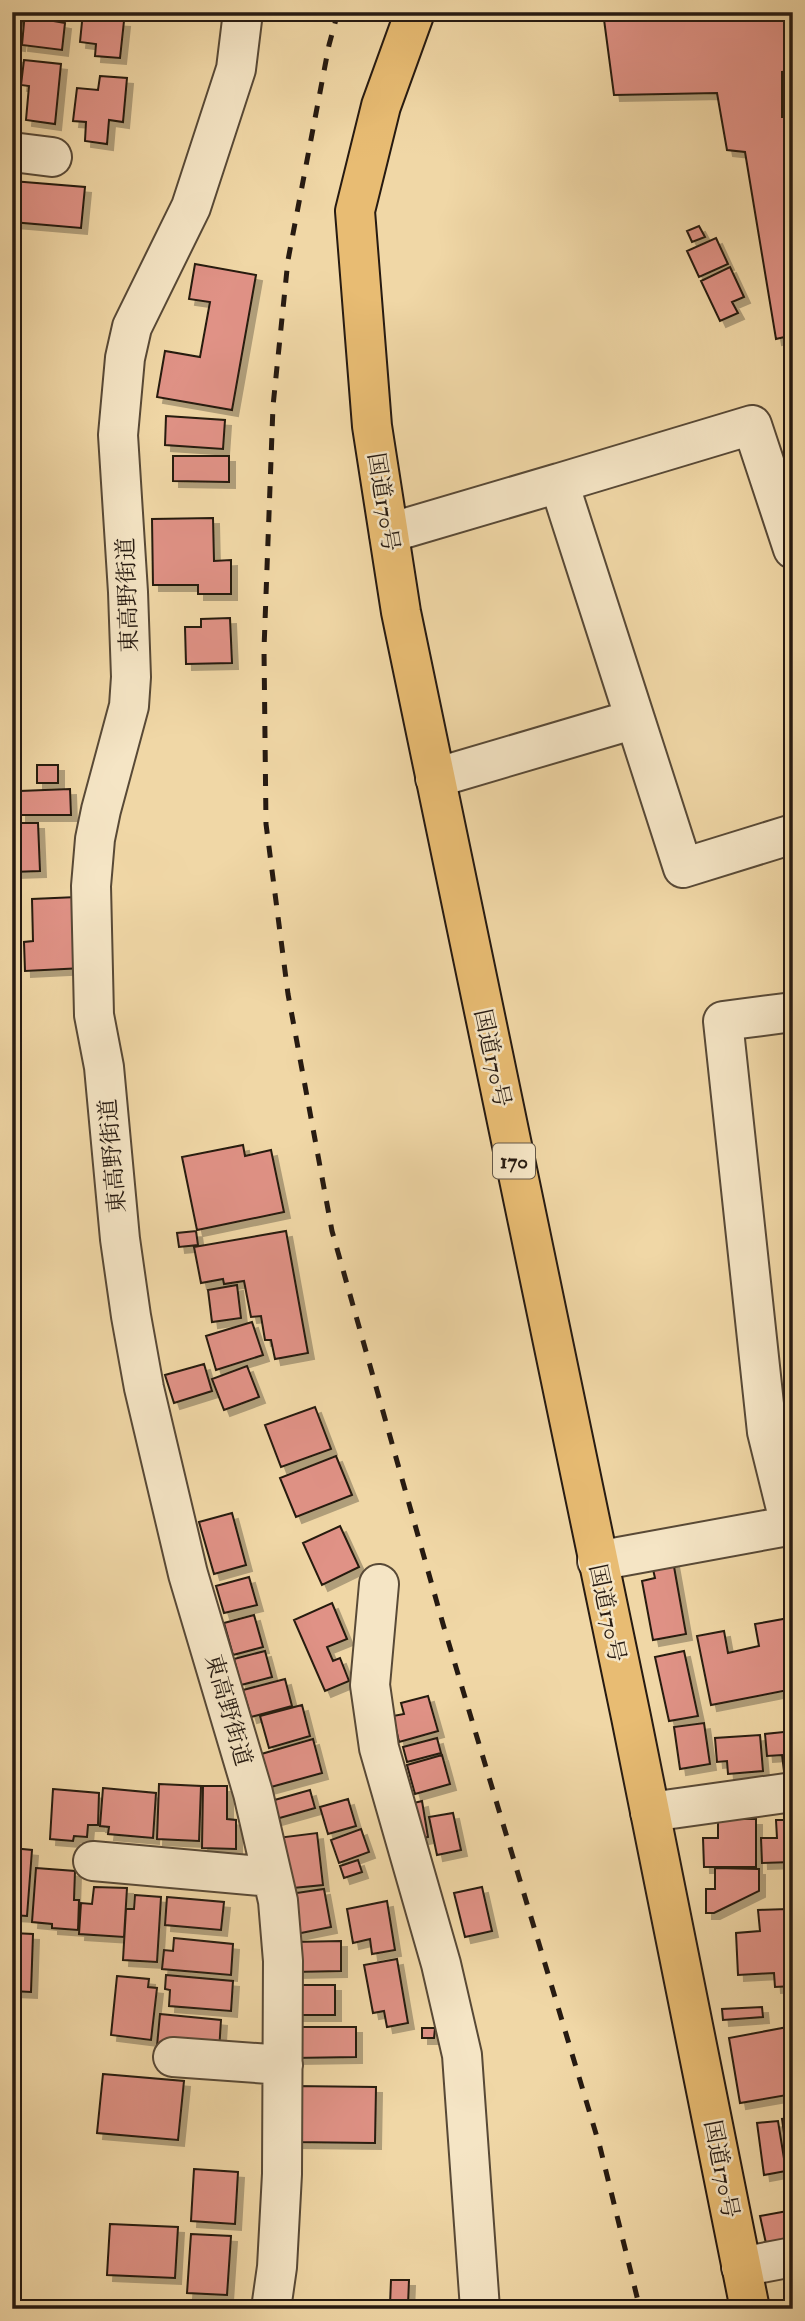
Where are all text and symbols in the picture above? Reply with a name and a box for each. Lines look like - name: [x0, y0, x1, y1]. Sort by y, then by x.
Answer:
- street label: 国道170号: [361, 451, 406, 553]
- street label: 東高野街道: [111, 537, 144, 653]
- street label: 国道170号: [468, 1006, 517, 1110]
- street label: 東高野街道: [93, 1097, 132, 1215]
- road number: 170: [493, 1144, 535, 1178]
- street label: 国道170号: [583, 1561, 632, 1665]
- street label: 東高野街道: [199, 1651, 258, 1769]
- street label: 国道170号: [698, 2117, 745, 2221]

